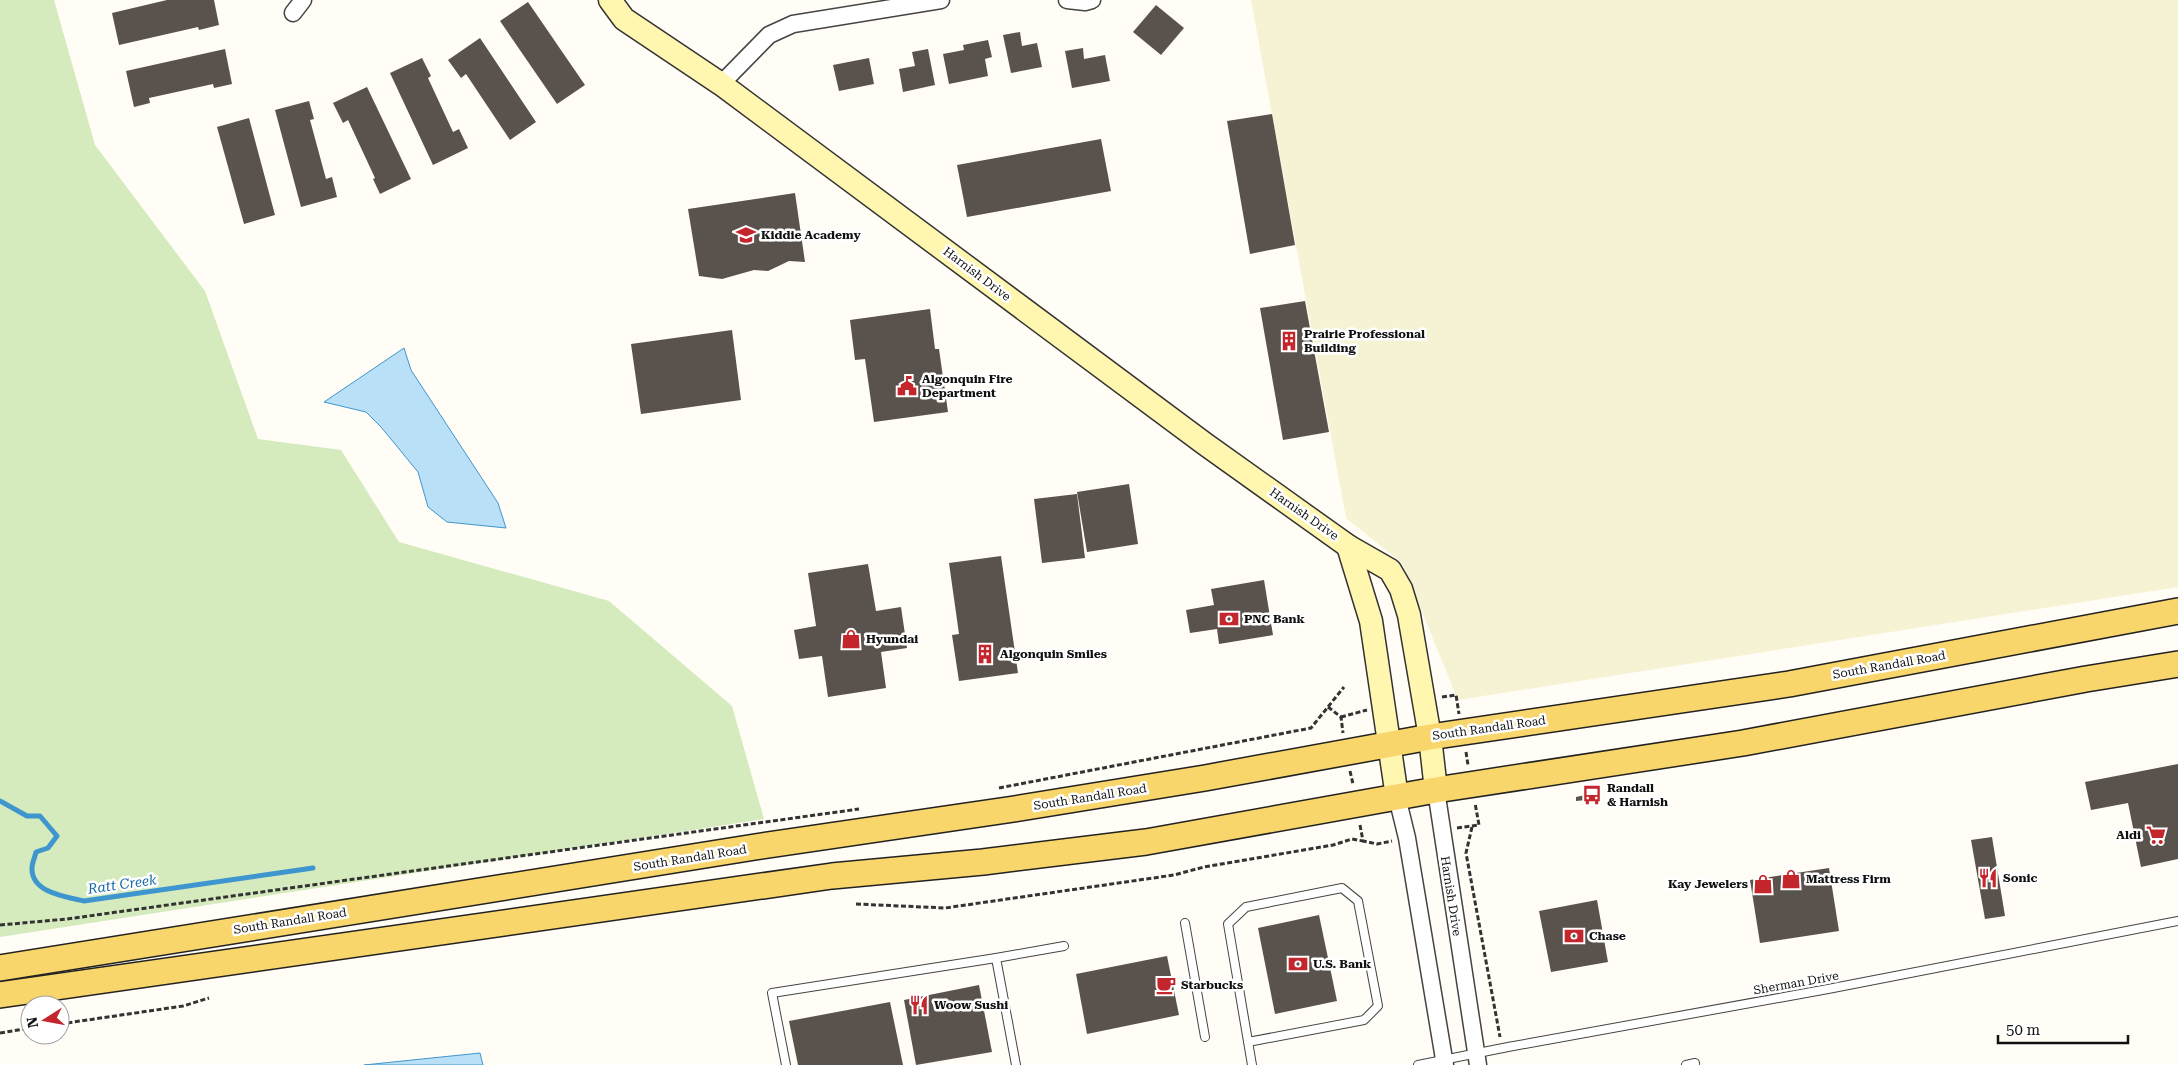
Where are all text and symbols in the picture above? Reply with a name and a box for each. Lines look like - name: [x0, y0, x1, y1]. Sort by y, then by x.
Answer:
- school or university icon: Kiddie Academy: [735, 224, 757, 246]
- place label: Kiddie Academy: [761, 228, 861, 242]
- street label: Harnish Drive: [941, 244, 1014, 304]
- place label: Prairie Professional Building: [1304, 327, 1425, 355]
- building icon: Prairie Professional Building: [1278, 330, 1300, 352]
- place label: Algonquin Fire Department: [922, 372, 1013, 400]
- public building icon: Algonquin Fire Department: [896, 375, 918, 397]
- street label: Harnish Drive: [1267, 485, 1341, 543]
- bank icon: PNC Bank: [1218, 608, 1240, 630]
- place label: PNC Bank: [1244, 612, 1306, 626]
- shop icon: Hyundai: [840, 628, 862, 650]
- place label: Hyundai: [866, 632, 918, 646]
- building icon: Algonquin Smiles: [974, 643, 996, 665]
- place label: Algonquin Smiles: [1000, 647, 1107, 661]
- street label: South Randall Road: [1831, 648, 1947, 682]
- street label: South Randall Road: [1431, 713, 1547, 743]
- street label: South Randall Road: [1032, 781, 1148, 813]
- place label: Randall & Harnish: [1607, 781, 1668, 809]
- bus stop icon: Randall & Harnish: [1581, 784, 1603, 806]
- supermarket icon: Aldi: [2145, 824, 2167, 846]
- place label: Aldi: [2116, 828, 2141, 842]
- street label: South Randall Road: [632, 842, 748, 874]
- street label: Harnish Drive: [1438, 855, 1464, 937]
- restaurant icon: Sonic: [1977, 867, 1999, 889]
- shop icon: Mattress Firm: [1780, 868, 1802, 890]
- water label: Ratt Creek: [86, 871, 158, 897]
- place label: Sonic: [2003, 871, 2038, 885]
- place label: Mattress Firm: [1806, 872, 1891, 886]
- shop icon: Kay Jewelers: [1752, 873, 1774, 895]
- place label: Kay Jewelers: [1668, 877, 1748, 891]
- street label: South Randall Road: [232, 905, 348, 937]
- bank icon: Chase: [1563, 925, 1585, 947]
- place label: Chase: [1589, 929, 1626, 943]
- bank icon: U.S. Bank: [1287, 953, 1309, 975]
- place label: U.S. Bank: [1313, 957, 1372, 971]
- street label: Sherman Drive: [1752, 969, 1840, 997]
- cafe icon: Starbucks: [1155, 974, 1177, 996]
- place label: Starbucks: [1181, 978, 1243, 992]
- restaurant icon: Woow Sushi: [908, 994, 930, 1016]
- north arrow: [20, 995, 70, 1045]
- place label: Woow Sushi: [934, 998, 1008, 1012]
- scale bar: [1998, 1012, 2128, 1044]
- text: N: [23, 1015, 41, 1029]
- text: 50 m: [2006, 1021, 2041, 1039]

